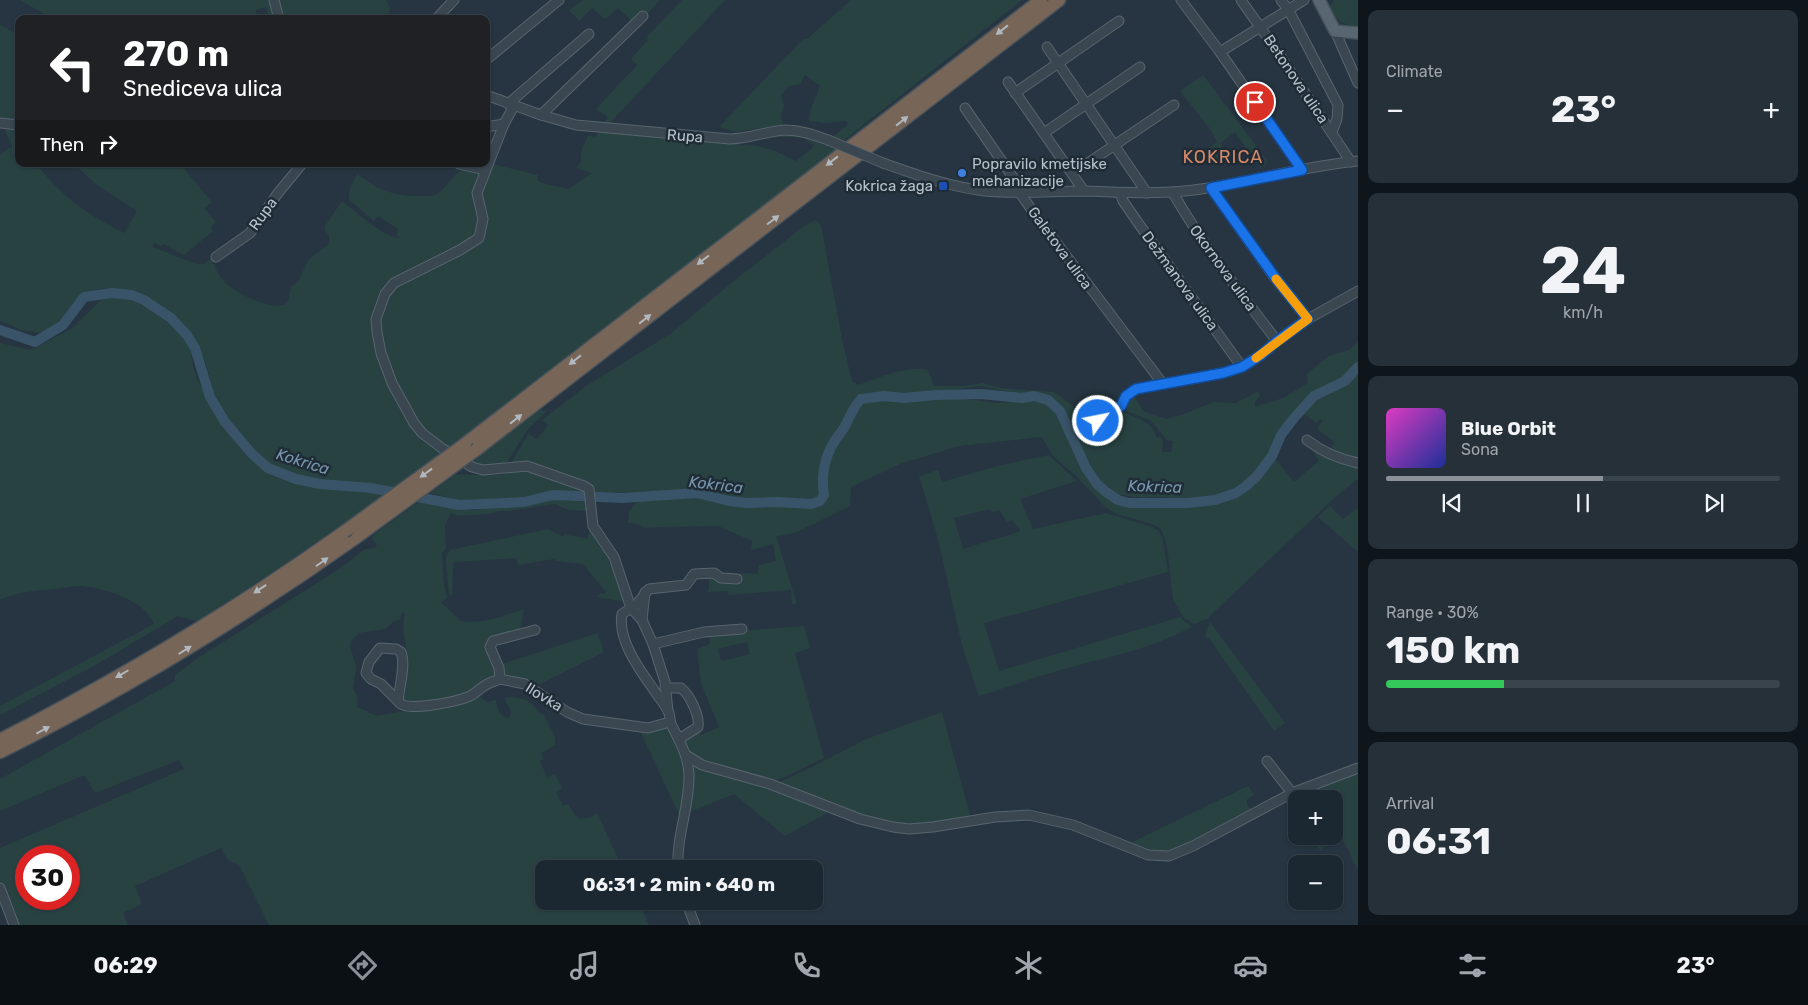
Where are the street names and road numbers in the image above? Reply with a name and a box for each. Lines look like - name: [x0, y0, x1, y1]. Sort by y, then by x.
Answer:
- street label: Betonova ulica: [1260, 31, 1332, 127]
- street label: Rupa: [666, 125, 704, 147]
- street label: Rupa: [245, 194, 281, 234]
- street label: Galetova ulica: [1024, 203, 1096, 293]
- street label: Okornova ulica: [1186, 221, 1260, 315]
- street label: Dežmanova ulica: [1138, 228, 1222, 334]
- street label: Ilovka: [522, 679, 566, 715]

